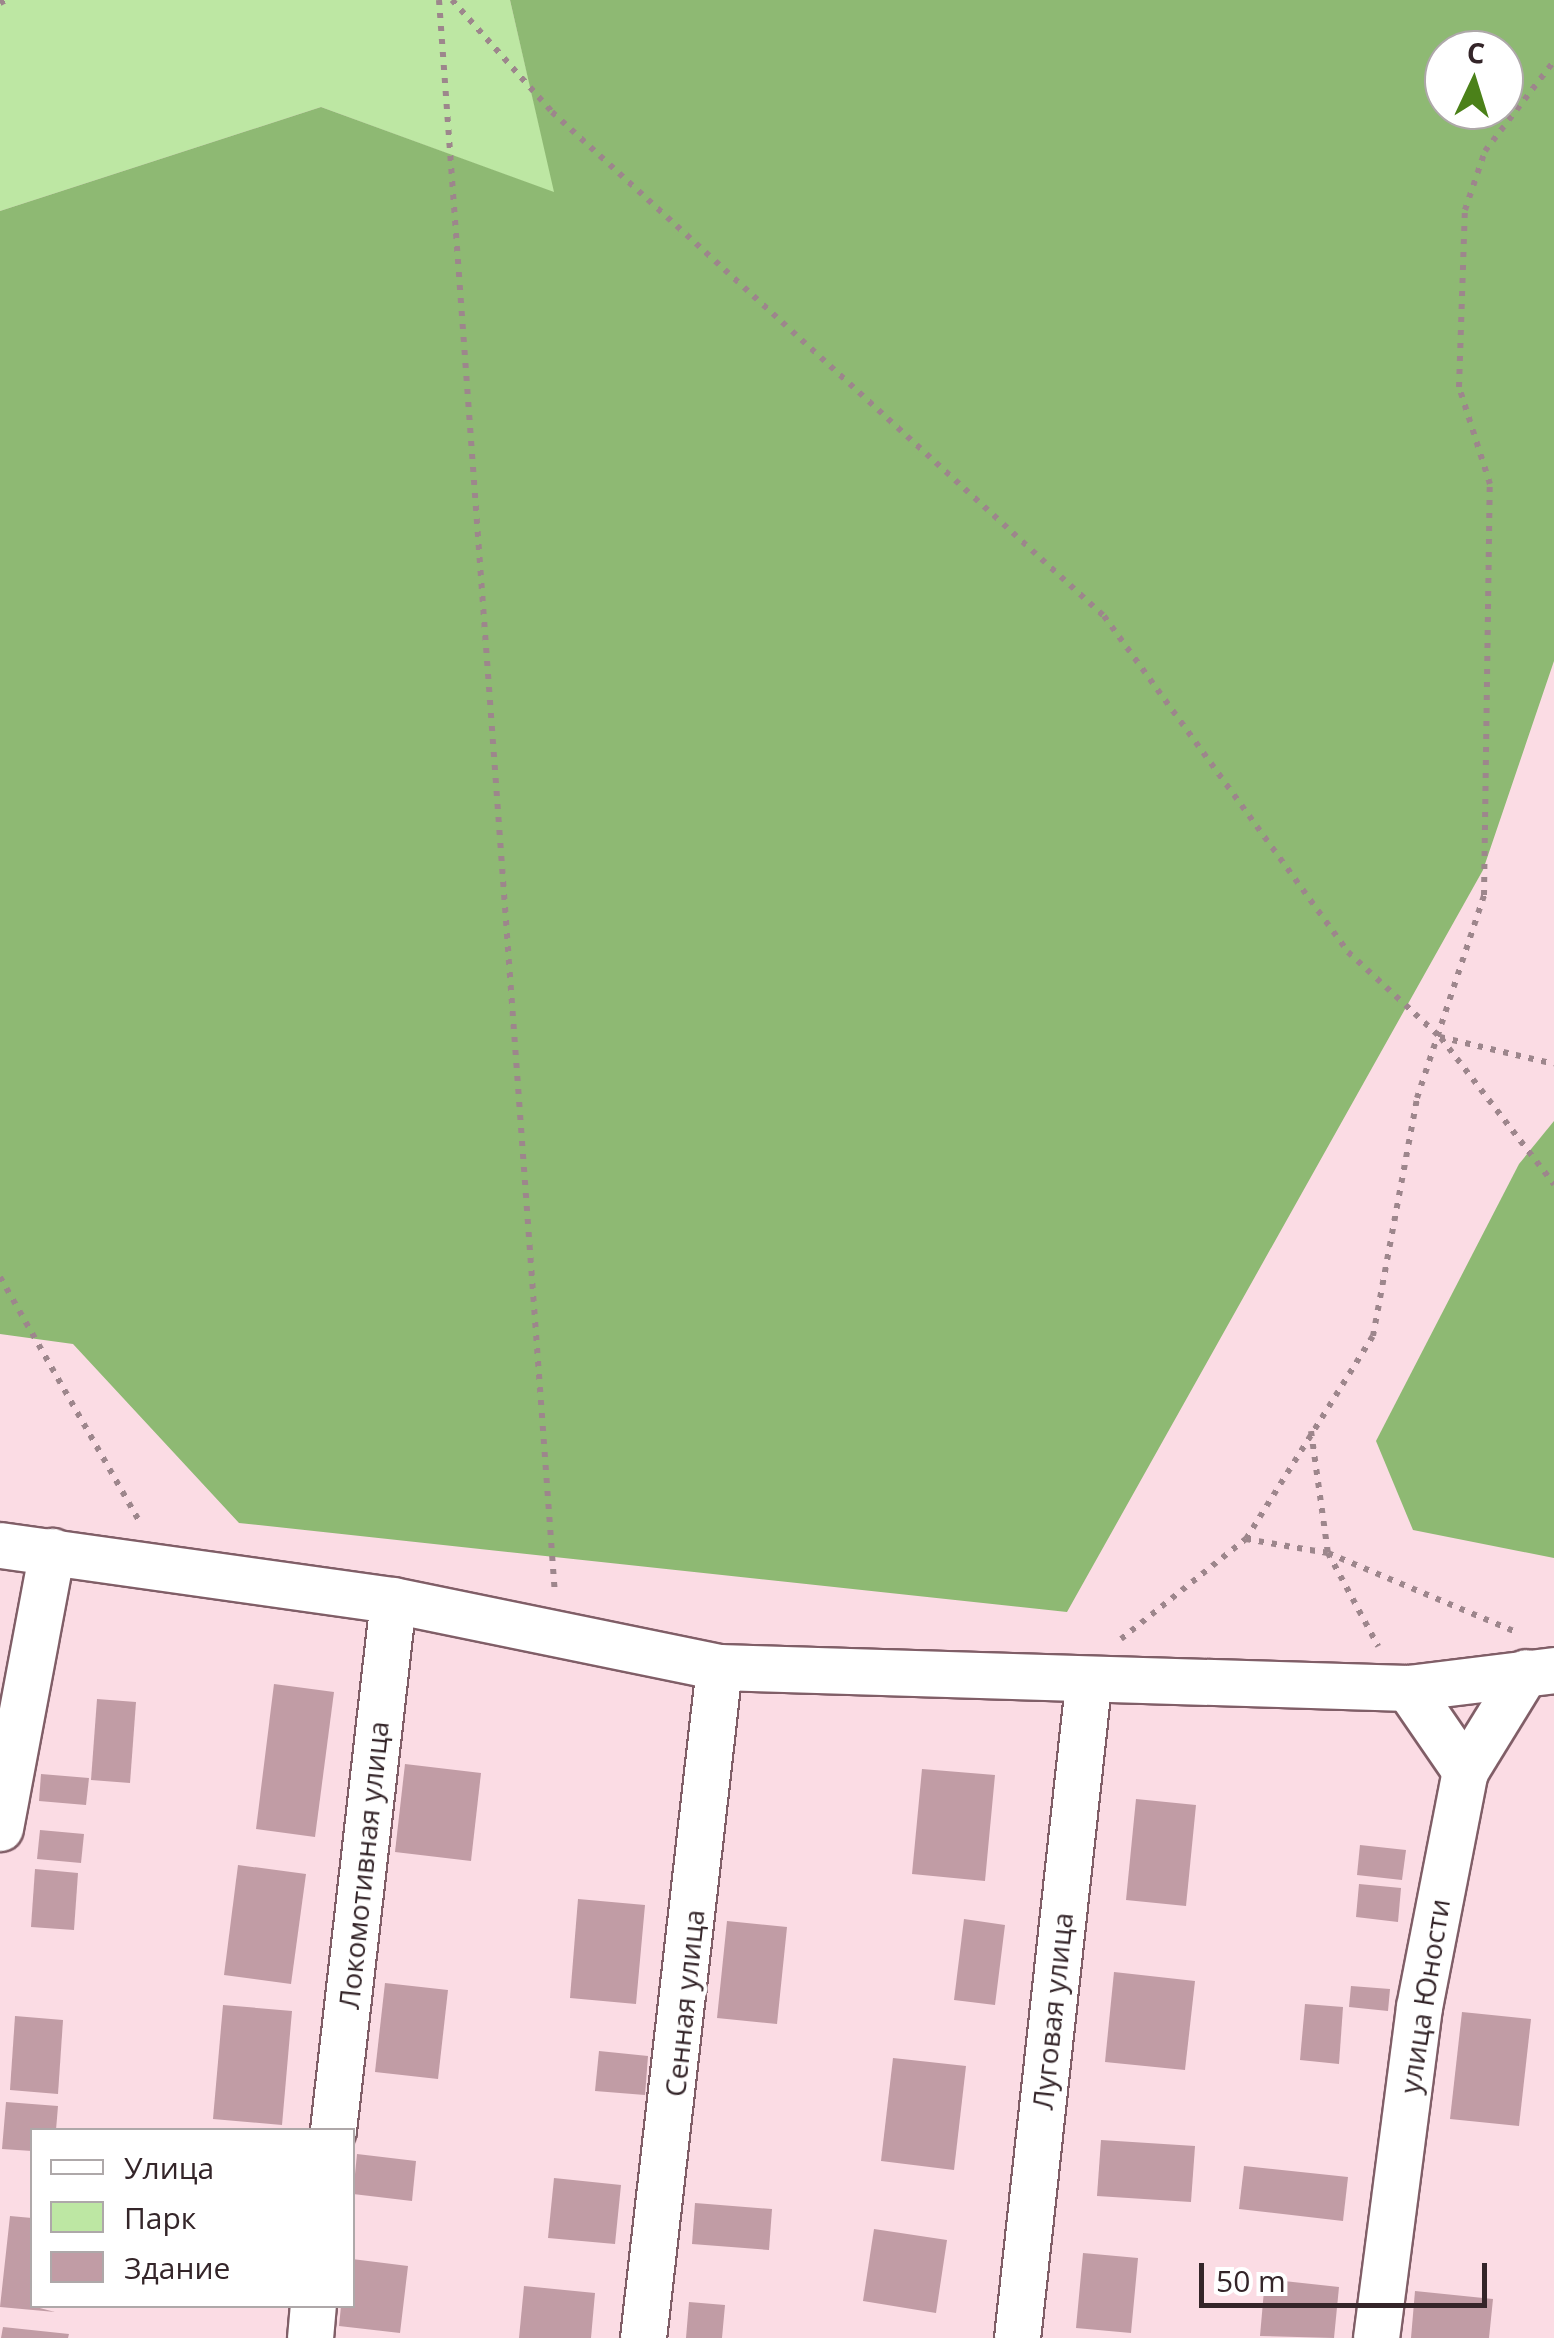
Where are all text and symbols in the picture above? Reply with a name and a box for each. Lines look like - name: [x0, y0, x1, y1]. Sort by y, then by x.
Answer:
- north arrow: [1424, 30, 1524, 130]
- text: С: [1466, 32, 1486, 72]
- street label: Локомотивная улица: [331, 1719, 395, 2011]
- street label: улица Юности: [1392, 1896, 1456, 2096]
- street label: Сенная улица: [657, 1908, 711, 2098]
- street label: Луговая улица: [1025, 1911, 1079, 2111]
- legend: [30, 2128, 355, 2308]
- text: Улица: [124, 2147, 214, 2188]
- text: Парк: [124, 2197, 196, 2238]
- scale bar: [1204, 2243, 1492, 2305]
- text: Здание: [124, 2247, 230, 2288]
- text: 50 m: [1216, 2260, 1286, 2301]

